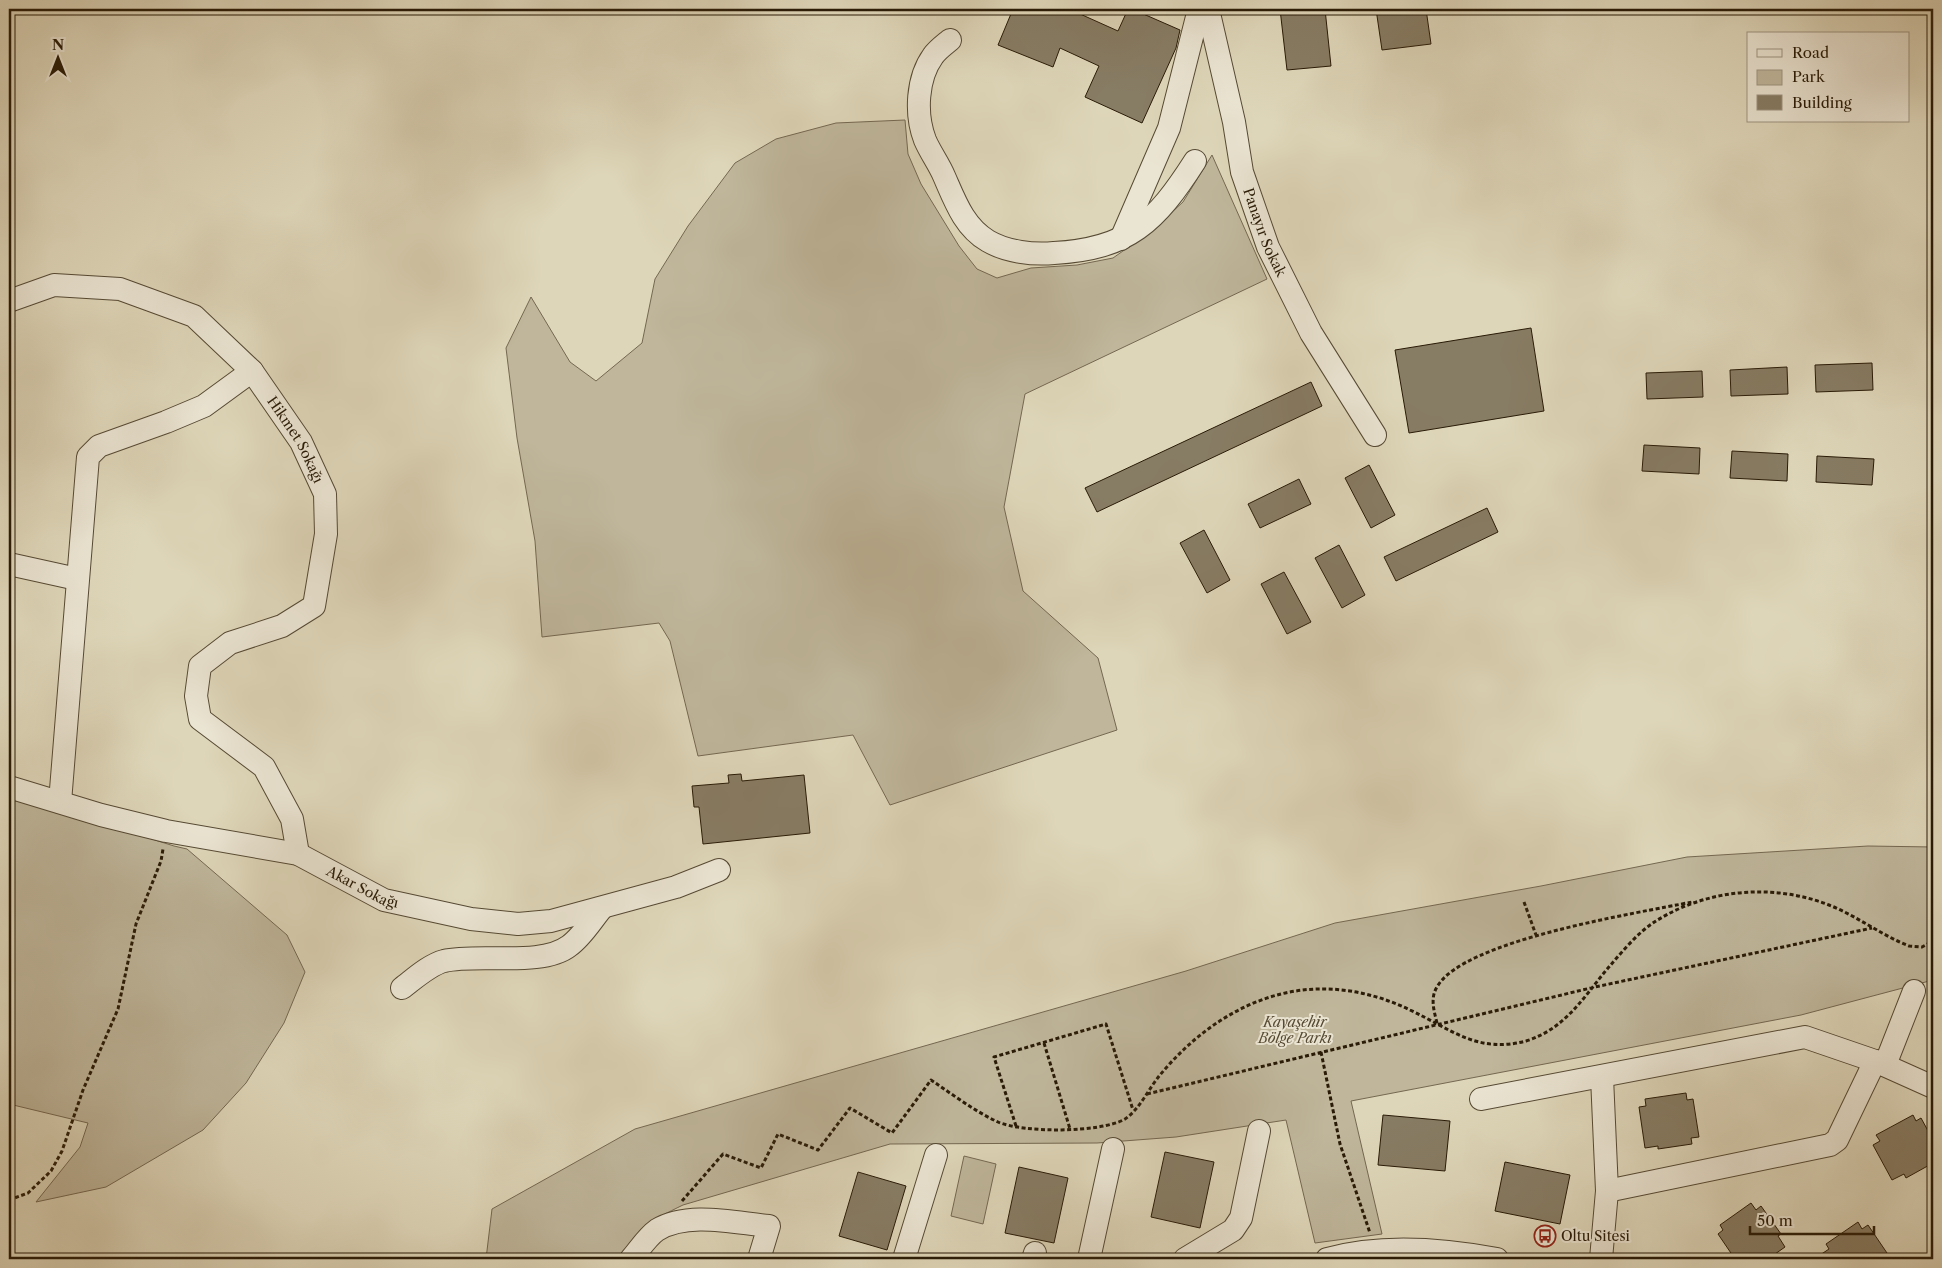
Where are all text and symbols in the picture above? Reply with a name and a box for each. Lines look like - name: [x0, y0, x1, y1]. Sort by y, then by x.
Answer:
- north arrow: [32, 32, 82, 82]
- legend: [1747, 32, 1910, 122]
- text: N: [52, 36, 64, 54]
- text: Road: [1792, 43, 1829, 62]
- text: Park: [1792, 67, 1826, 86]
- text: Building: [1792, 93, 1852, 112]
- street label: Panayır Sokak: [1239, 186, 1291, 280]
- street label: Hikmet Sokağı: [263, 393, 328, 486]
- street label: Akar Sokağı: [322, 861, 400, 912]
- park label: Kayaşehir Bölge Parkı: [1257, 1013, 1332, 1047]
- scale bar: [1750, 1203, 1873, 1235]
- text: 50 m: [1757, 1211, 1793, 1230]
- bus stop icon: Oltu Sitesi: [1533, 1224, 1557, 1248]
- place label: Oltu Sitesi: [1561, 1227, 1630, 1245]

